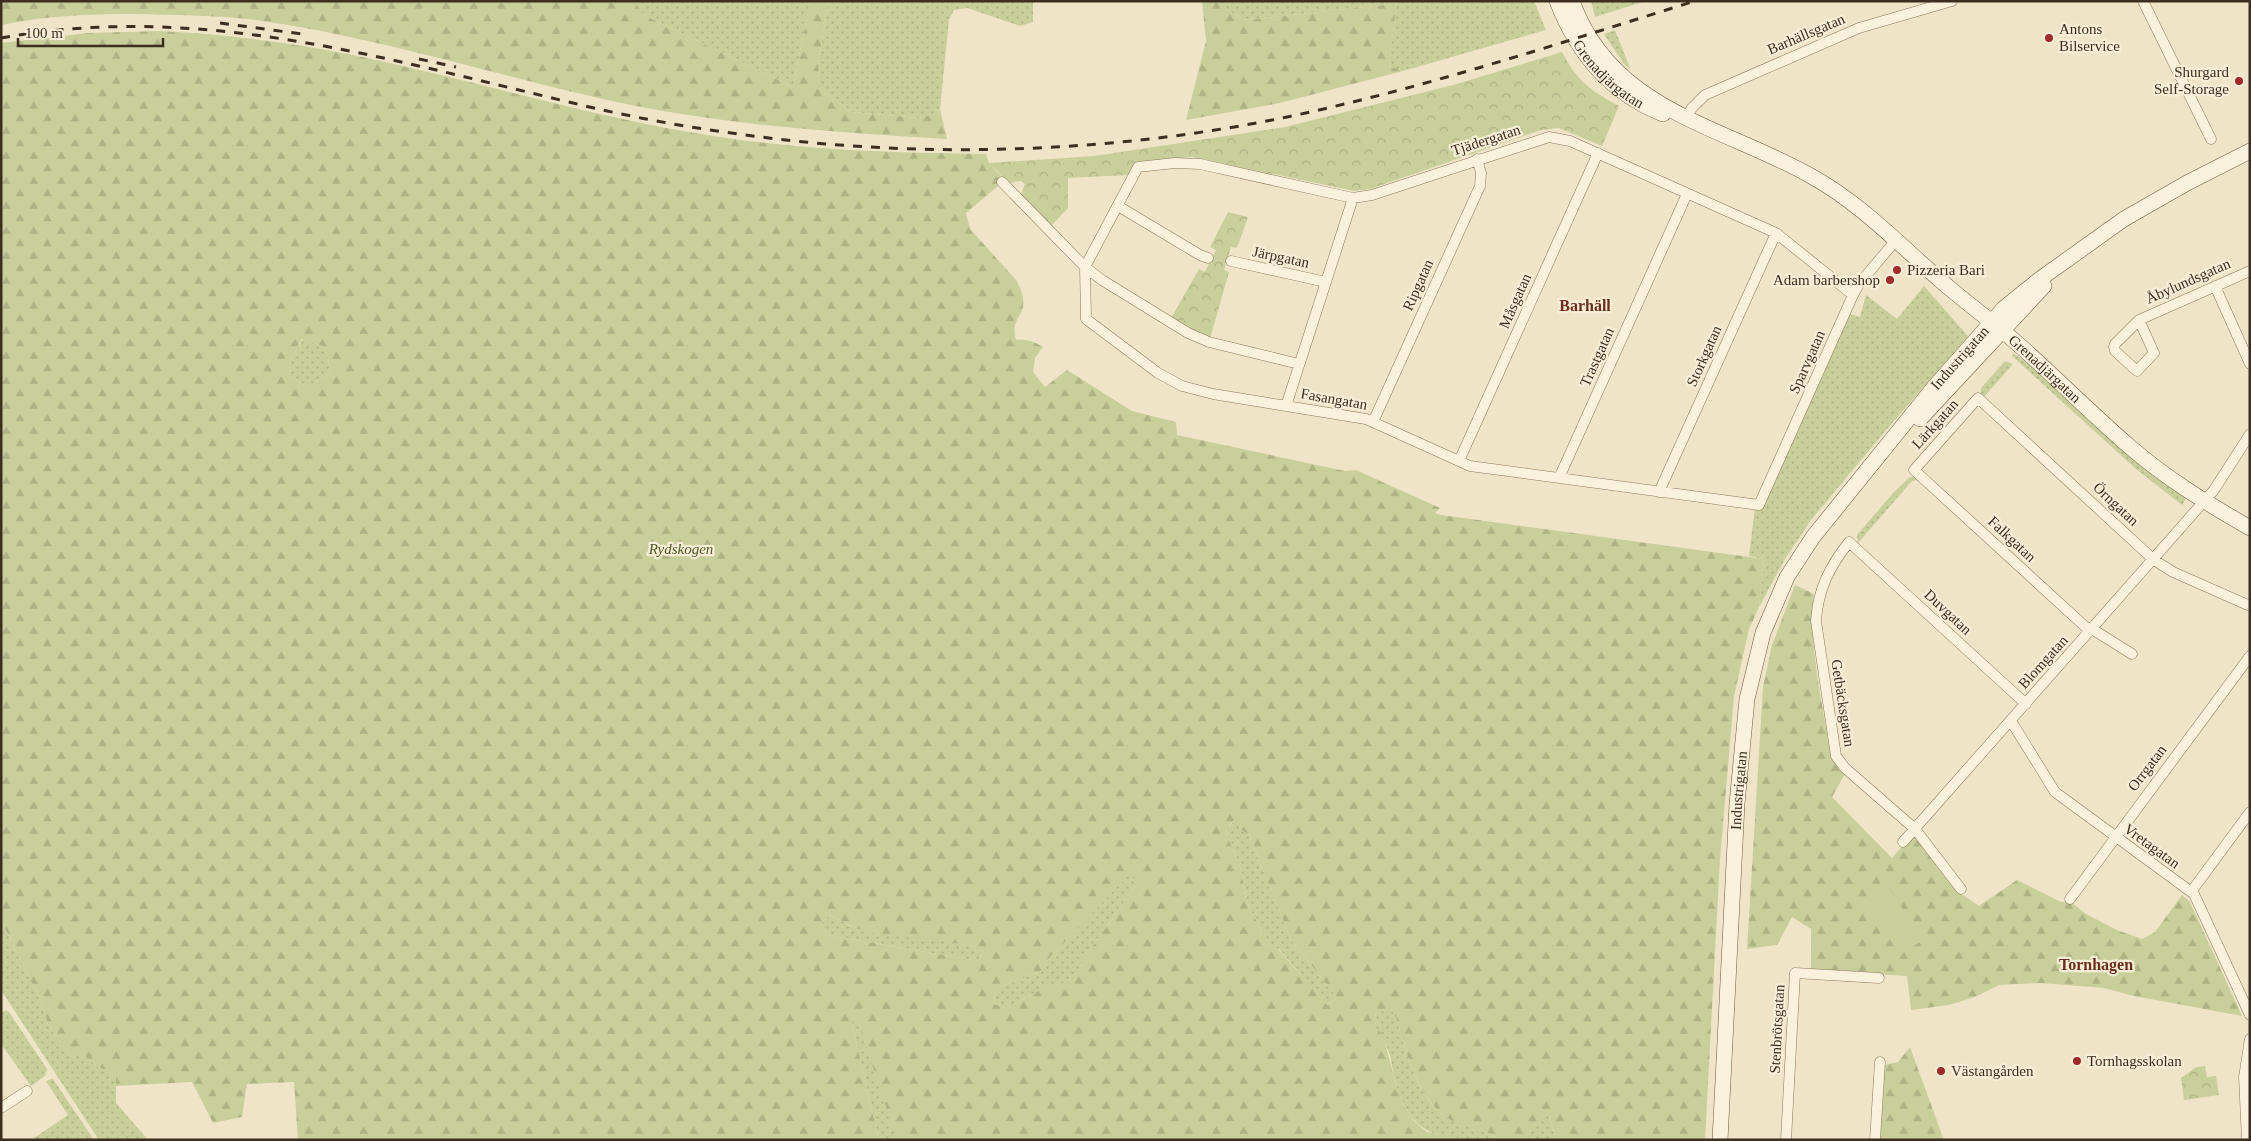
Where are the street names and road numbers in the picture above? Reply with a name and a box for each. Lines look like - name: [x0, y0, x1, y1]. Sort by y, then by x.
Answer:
- street label: Barhällsgatan: [1765, 10, 1848, 57]
- street label: Grenadjärgatan: [1570, 37, 1647, 112]
- street label: Tjädergatan: [1450, 121, 1523, 159]
- street label: Järpgatan: [1251, 243, 1311, 271]
- street label: Åbylundsgatan: [2143, 255, 2233, 307]
- street label: Ripgatan: [1400, 257, 1437, 313]
- street label: Måsgatan: [1496, 271, 1534, 331]
- street label: Storkgatan: [1683, 323, 1725, 389]
- street label: Industrigatan: [1928, 323, 1992, 393]
- street label: Trastgatan: [1577, 325, 1617, 389]
- street label: Sparvgatan: [1786, 327, 1828, 396]
- street label: Grenadjärgatan: [2005, 332, 2084, 406]
- street label: Fasangatan: [1299, 385, 1369, 413]
- street label: Lärkgatan: [1909, 396, 1962, 452]
- street label: Örngatan: [2090, 479, 2142, 529]
- street label: Falkgatan: [1985, 513, 2039, 565]
- street label: Duvgatan: [1921, 586, 1975, 638]
- street label: Blomgatan: [2015, 632, 2071, 692]
- street label: Getbäcksgatan: [1828, 658, 1858, 748]
- street label: Orrgatan: [2125, 742, 2170, 794]
- street label: Industrigatan: [1728, 750, 1750, 830]
- street label: Vretagatan: [2121, 820, 2183, 872]
- street label: Stenbrötsgatan: [1767, 984, 1787, 1074]

